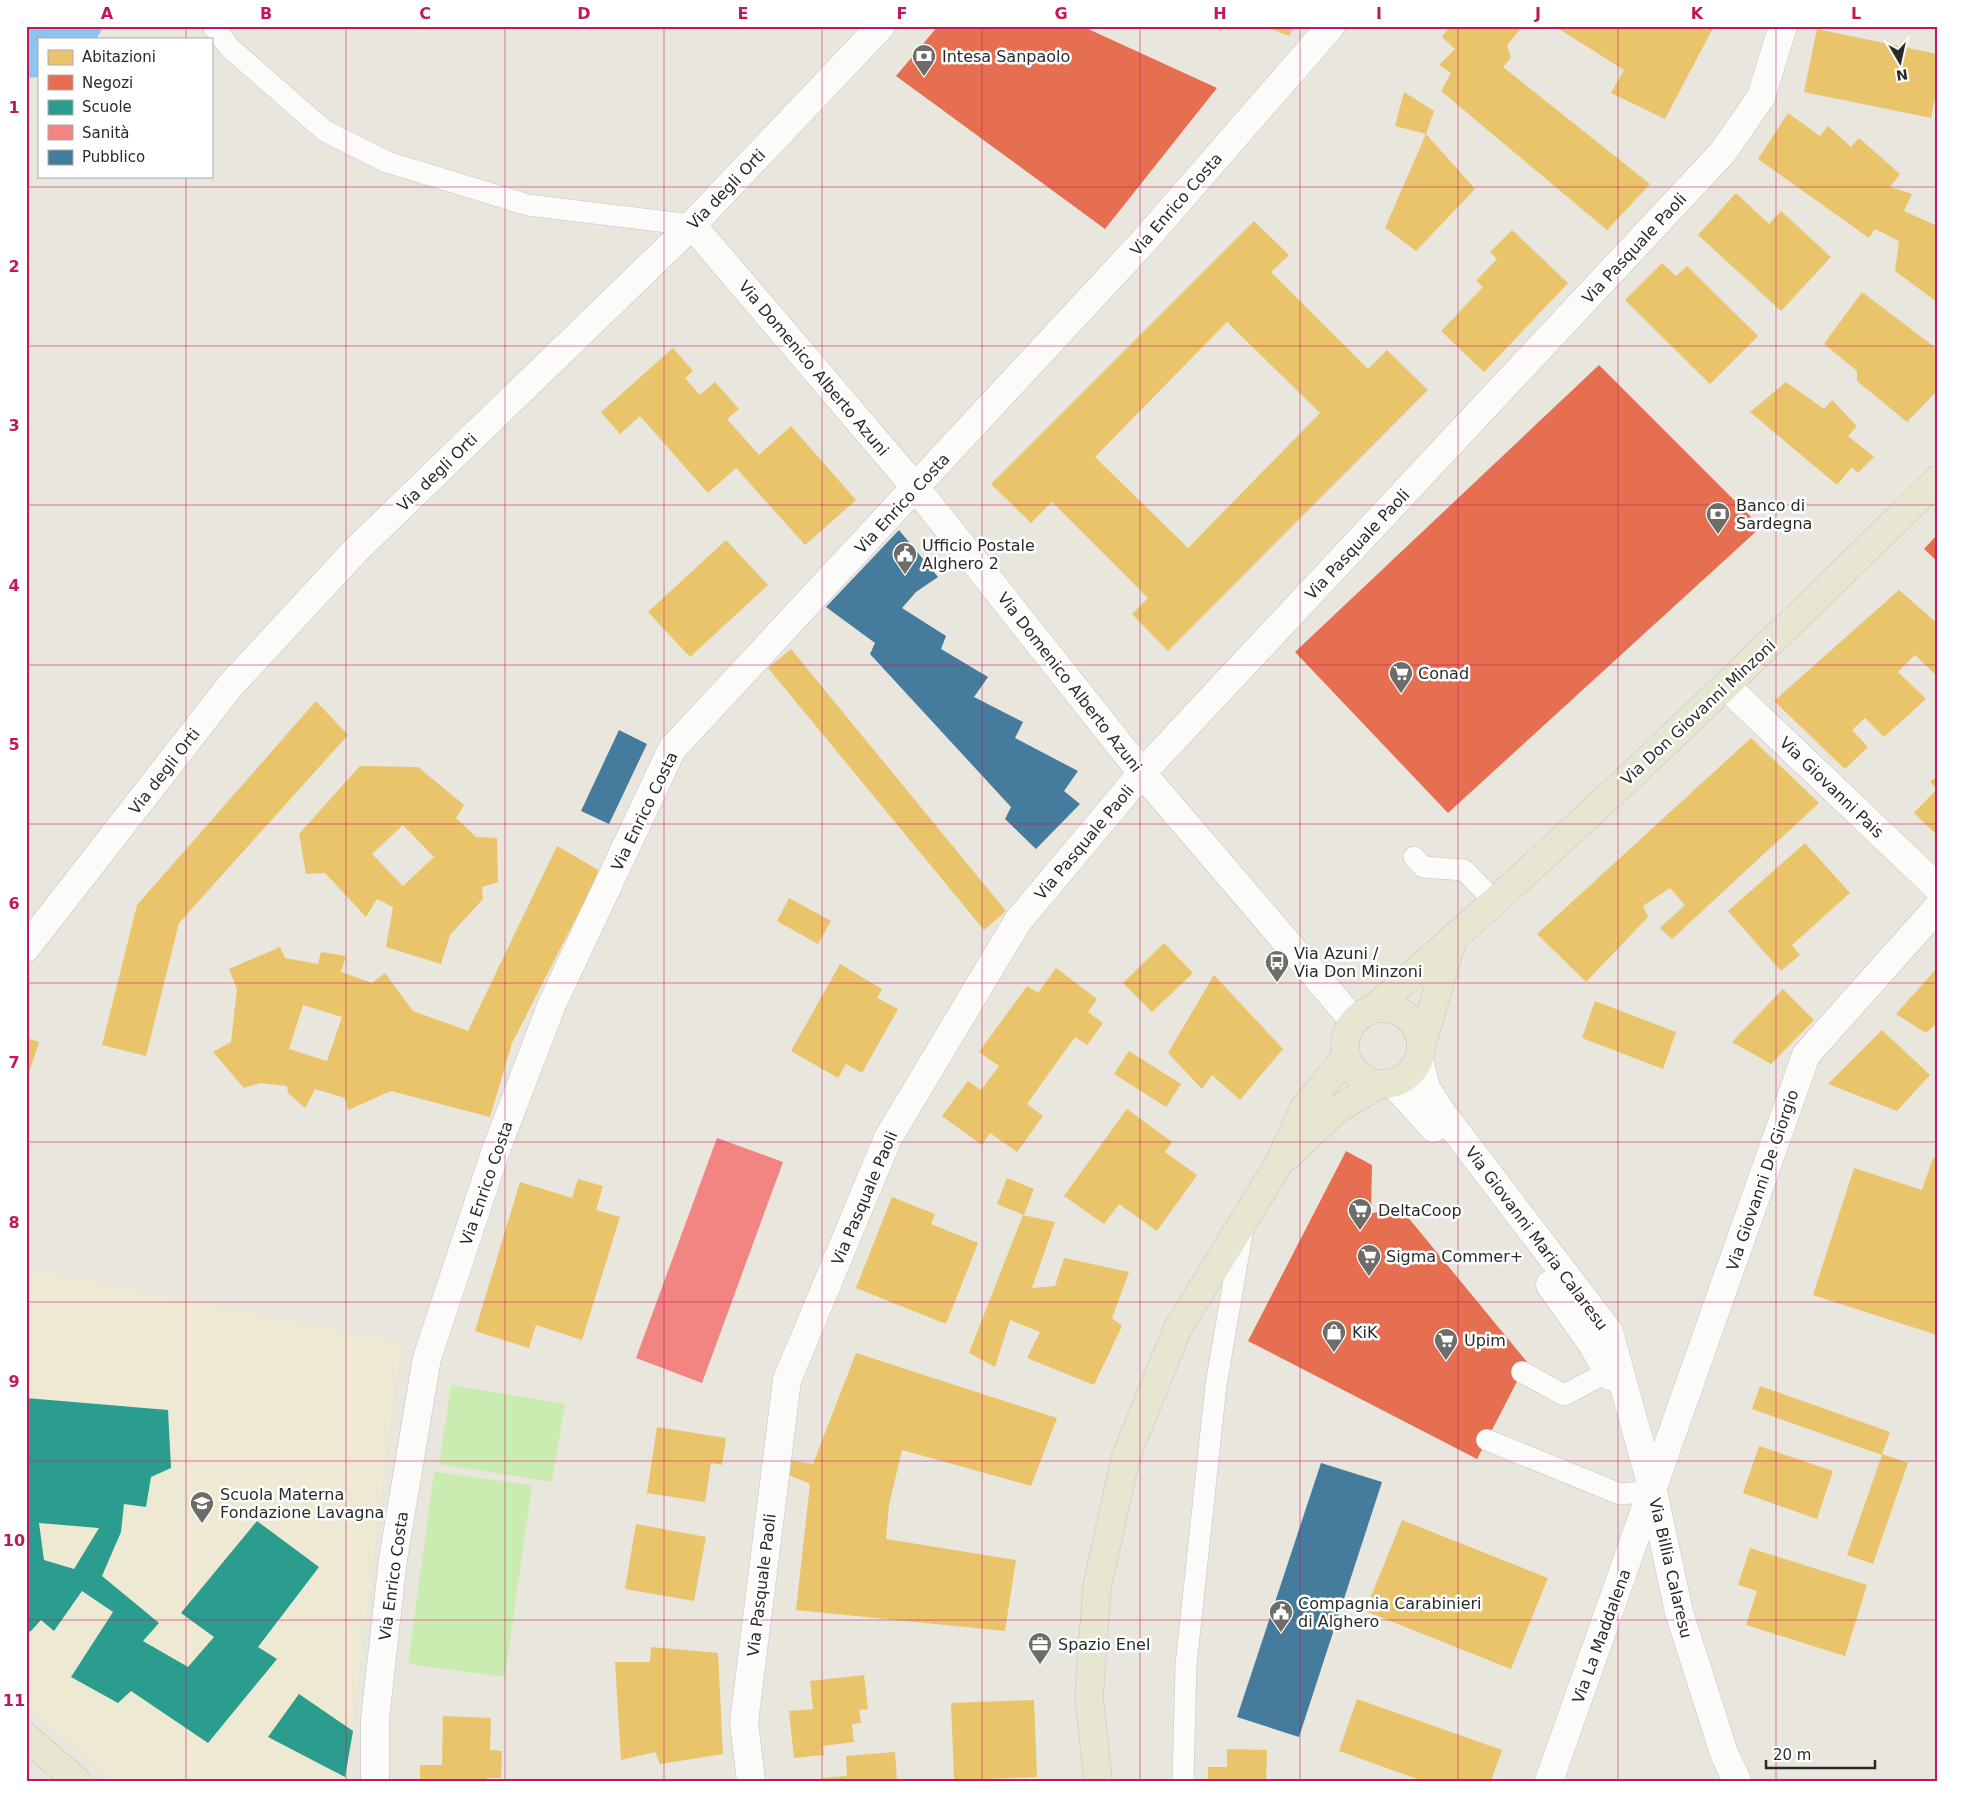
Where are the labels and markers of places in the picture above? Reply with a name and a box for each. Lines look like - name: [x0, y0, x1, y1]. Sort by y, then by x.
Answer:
- bank icon: Intesa Sanpaolo: [911, 43, 937, 77]
- place label: Intesa Sanpaolo: [942, 47, 1070, 66]
- place label: Banco di Sardegna: [1736, 496, 1812, 533]
- bank icon: Banco di Sardegna: [1705, 501, 1731, 535]
- place label: Ufficio Postale Alghero 2: [922, 536, 1035, 573]
- public building icon: Ufficio Postale Alghero 2: [892, 541, 918, 575]
- supermarket icon: Conad: [1388, 660, 1414, 694]
- place label: Conad: [1418, 664, 1469, 683]
- place label: Via Azuni / Via Don Minzoni: [1294, 944, 1422, 981]
- bus stop icon: Via Azuni / Via Don Minzoni: [1264, 949, 1290, 983]
- supermarket icon: DeltaCoop: [1347, 1197, 1373, 1231]
- place label: DeltaCoop: [1378, 1201, 1462, 1220]
- supermarket icon: Sigma Commer+: [1356, 1243, 1382, 1277]
- place label: Sigma Commer+: [1386, 1247, 1523, 1266]
- shop icon: KiK: [1321, 1319, 1347, 1353]
- place label: KiK: [1352, 1323, 1378, 1342]
- supermarket icon: Upim: [1433, 1327, 1459, 1361]
- place label: Upim: [1464, 1331, 1506, 1350]
- place label: Scuola Materna Fondazione Lavagna: [220, 1485, 384, 1522]
- school or university icon: Scuola Materna Fondazione Lavagna: [189, 1490, 215, 1524]
- place label: Compagnia Carabinieri di Alghero: [1298, 1594, 1482, 1631]
- public building icon: Compagnia Carabinieri di Alghero: [1268, 1599, 1294, 1633]
- office icon: Spazio Enel: [1027, 1631, 1053, 1665]
- place label: Spazio Enel: [1058, 1635, 1150, 1654]

